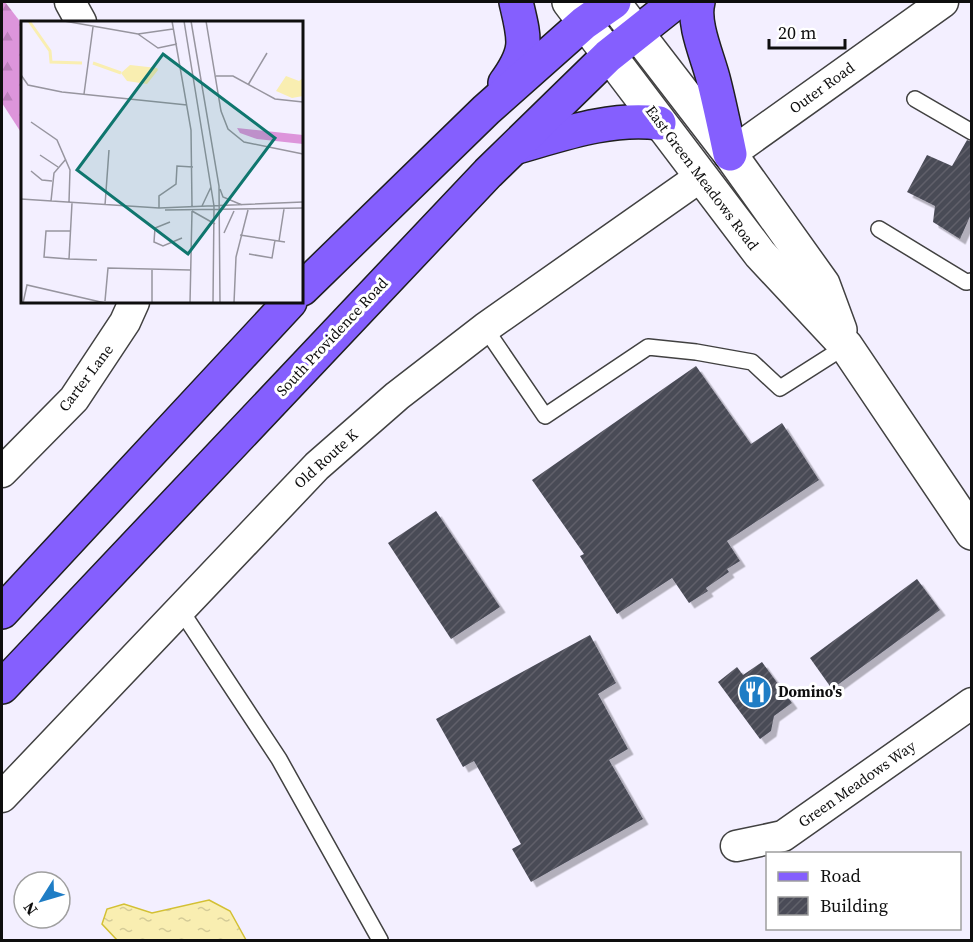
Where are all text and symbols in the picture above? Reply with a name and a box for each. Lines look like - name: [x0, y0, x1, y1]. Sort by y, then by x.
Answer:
- scale bar: [769, 12, 846, 50]
- text: 20 m: [778, 20, 816, 45]
- inset map: [21, 21, 303, 303]
- street label: Outer Road: [785, 57, 859, 118]
- street label: East Green Meadows Road: [641, 101, 764, 255]
- street label: South Providence Road: [271, 273, 392, 400]
- street label: Carter Lane: [53, 339, 118, 416]
- street label: Old Route K: [289, 424, 362, 493]
- restaurant icon: Domino's: [737, 674, 773, 710]
- place label: Domino's: [778, 681, 842, 702]
- street label: Green Meadows Way: [794, 735, 920, 832]
- legend: [766, 852, 961, 930]
- text: Road: [820, 863, 861, 888]
- north arrow: [12, 870, 72, 930]
- text: Building: [820, 893, 888, 918]
- text: N: [18, 897, 42, 920]

